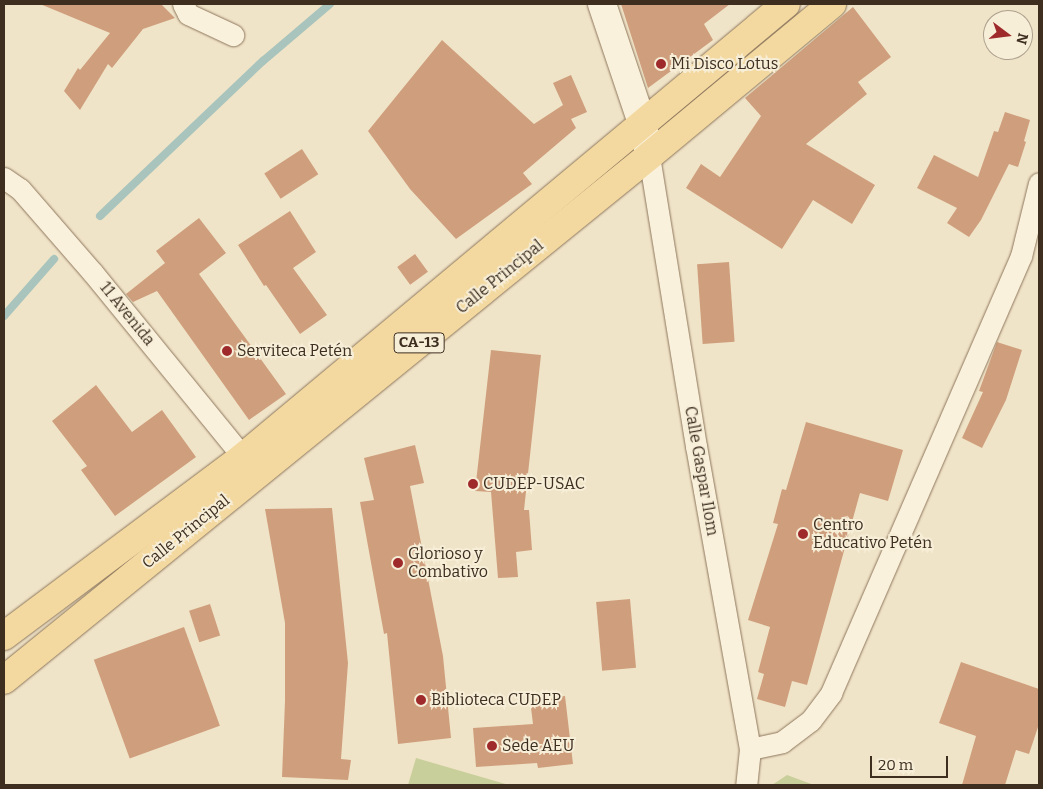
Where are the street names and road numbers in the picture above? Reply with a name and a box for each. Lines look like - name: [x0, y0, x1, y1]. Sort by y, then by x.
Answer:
- street label: Calle Principal: [452, 236, 548, 318]
- street label: 11 Avenida: [95, 278, 159, 350]
- road number: CA-13: [393, 330, 445, 356]
- street label: Calle Gaspar Ilom: [680, 405, 722, 537]
- street label: Calle Principal: [138, 491, 234, 573]

